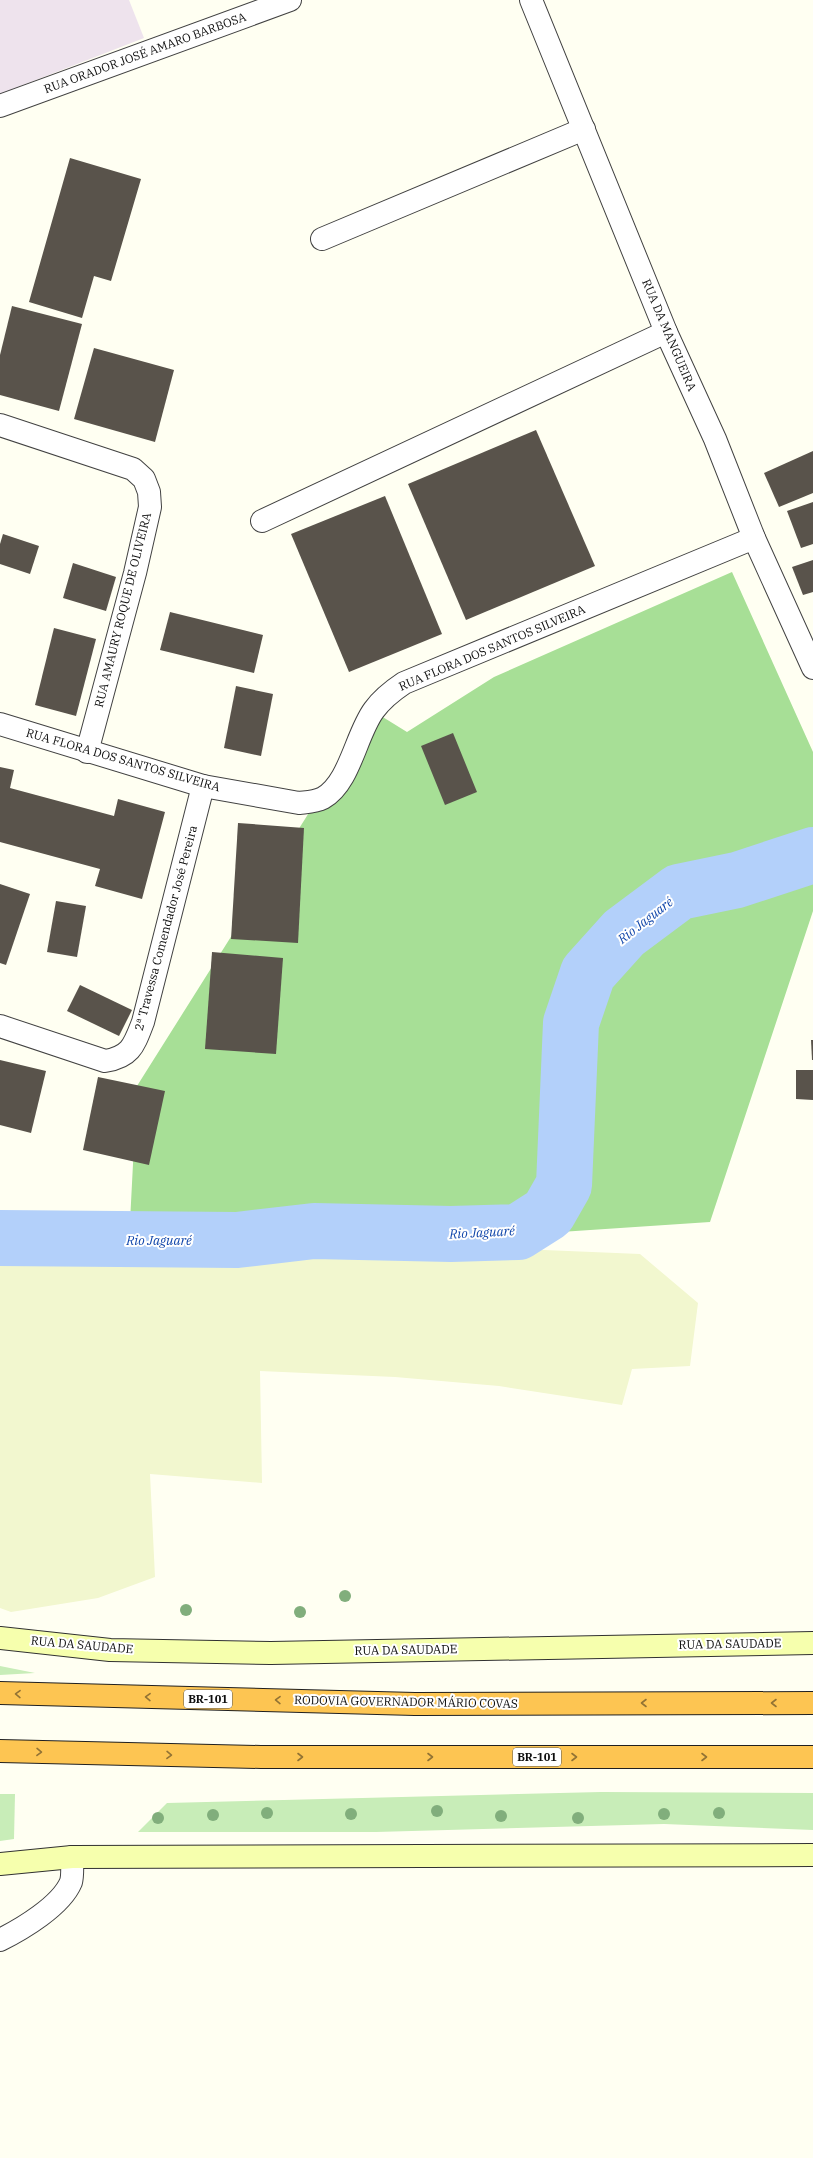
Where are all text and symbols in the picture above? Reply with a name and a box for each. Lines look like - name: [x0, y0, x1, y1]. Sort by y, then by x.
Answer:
- street label: RUA ORADOR JOSÉ AMARO BARBOSA: [42, 9, 249, 96]
- street label: RUA DA MANGUEIRA: [639, 276, 700, 394]
- street label: RUA AMAURY ROQUE DE OLIVEIRA: [91, 510, 154, 709]
- street label: RUA FLORA DOS SANTOS SILVEIRA: [396, 601, 588, 694]
- street label: RUA FLORA DOS SANTOS SILVEIRA: [24, 725, 223, 795]
- street label: 2ª Travessa Comendador José Pereira: [131, 823, 200, 1032]
- water label: Rio Jaguaré: [613, 893, 677, 948]
- water label: Rio Jaguaré: [448, 1222, 515, 1243]
- water label: Rio Jaguaré: [125, 1232, 192, 1249]
- street label: RUA DA SAUDADE: [30, 1633, 134, 1656]
- street label: RUA DA SAUDADE: [678, 1635, 782, 1652]
- street label: RUA DA SAUDADE: [354, 1641, 458, 1658]
- one-way arrow: [15, 1690, 21, 1698]
- road number: BR-101: [184, 1690, 232, 1708]
- street label: RODOVIA GOVERNADOR MÁRIO COVAS: [294, 1692, 518, 1711]
- one-way arrow: [145, 1693, 151, 1701]
- one-way arrow: [275, 1696, 281, 1704]
- one-way arrow: [641, 1699, 647, 1707]
- one-way arrow: [771, 1699, 777, 1707]
- one-way arrow: [36, 1748, 42, 1756]
- road number: BR-101: [513, 1748, 561, 1766]
- one-way arrow: [166, 1751, 172, 1759]
- one-way arrow: [297, 1753, 303, 1761]
- one-way arrow: [427, 1753, 433, 1761]
- one-way arrow: [571, 1753, 577, 1761]
- one-way arrow: [701, 1753, 707, 1761]

